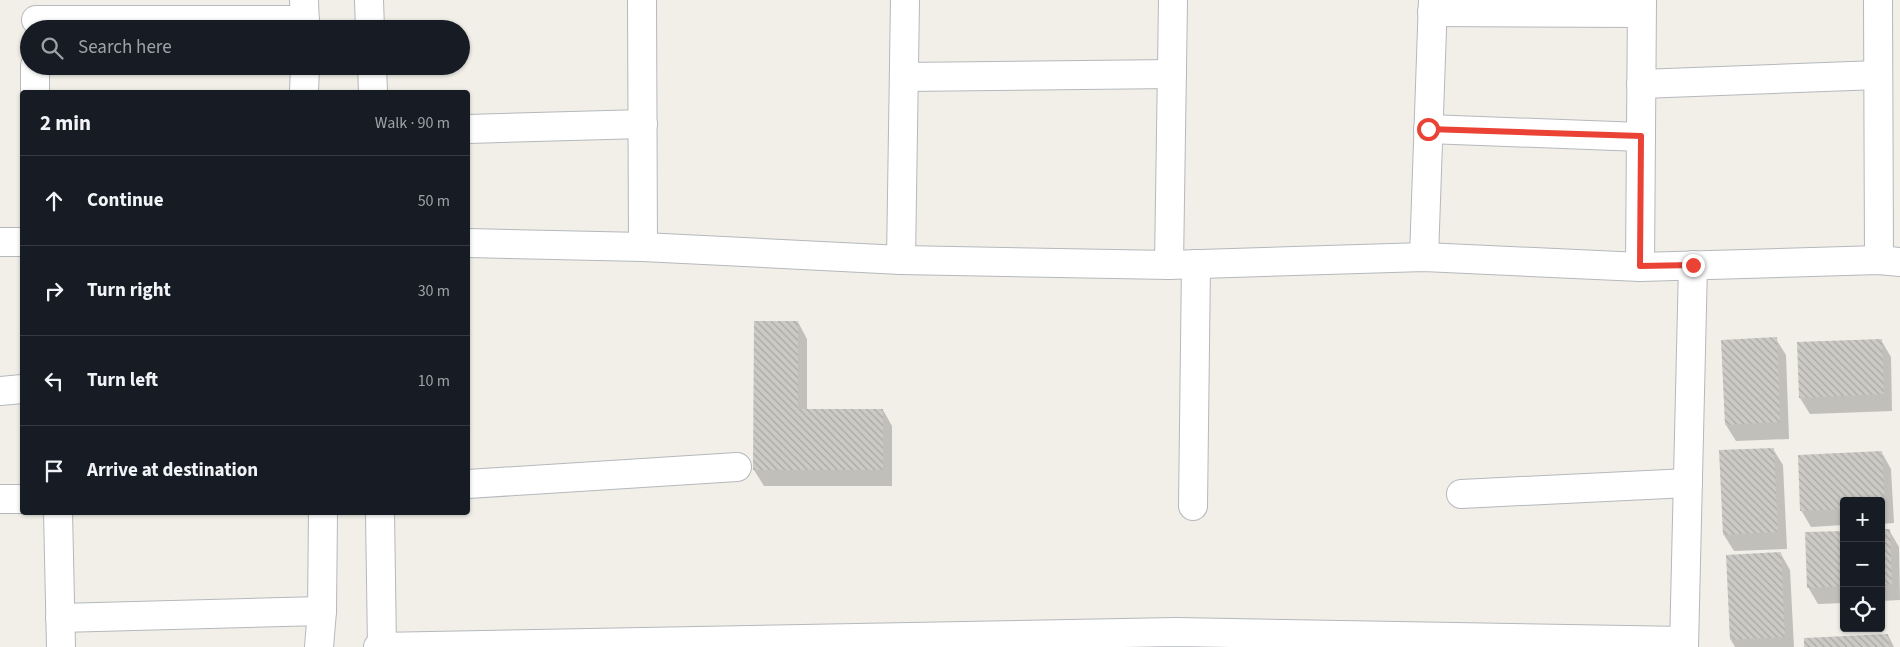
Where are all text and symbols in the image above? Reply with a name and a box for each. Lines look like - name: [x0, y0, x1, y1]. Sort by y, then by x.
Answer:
- search box: [20, 20, 470, 75]
- icon: search: [38, 34, 66, 62]
- text: Search here: [78, 34, 172, 61]
- text: 2 min: [40, 108, 91, 138]
- text: Walk · 90 m: [375, 112, 450, 134]
- route start: [1417, 118, 1440, 141]
- icon: ahead: [40, 187, 68, 215]
- text: Continue: [87, 187, 164, 214]
- text: 50 m: [418, 190, 450, 212]
- route end: [1682, 254, 1705, 277]
- icon: right: [40, 277, 68, 305]
- text: Turn right: [87, 277, 171, 304]
- text: 30 m: [418, 280, 450, 302]
- icon: left: [40, 367, 68, 395]
- text: Turn left: [87, 367, 158, 394]
- text: 10 m: [418, 370, 450, 392]
- icon: arrive: [40, 457, 68, 485]
- text: Arrive at destination: [87, 457, 258, 484]
- map controls: [1840, 497, 1885, 632]
- button: +: [1840, 497, 1885, 542]
- button: −: [1840, 542, 1885, 587]
- button: locate: [1840, 587, 1885, 632]

